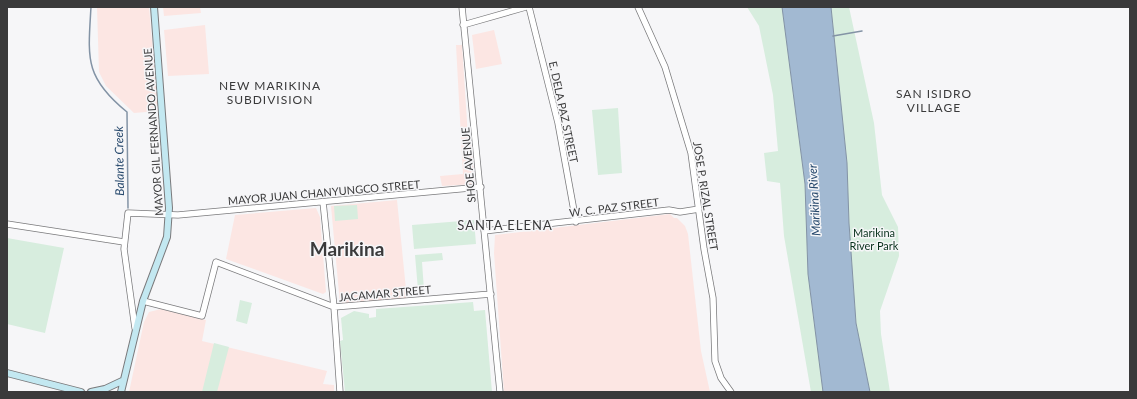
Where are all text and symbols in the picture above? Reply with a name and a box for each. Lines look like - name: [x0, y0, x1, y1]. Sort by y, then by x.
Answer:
- street label: MAYOR GIL FERNANDO AVENUE: [141, 48, 165, 216]
- street label: E. DELA PAZ STREET: [547, 60, 581, 164]
- district label: NEW MARIKINA SUBDIVISION: [219, 78, 321, 107]
- district label: SAN ISIDRO VILLAGE: [896, 86, 972, 115]
- water label: Balante Creek: [111, 126, 127, 196]
- street label: SHOE AVENUE: [458, 127, 478, 203]
- street label: JOSE P. RIZAL STREET: [691, 141, 721, 252]
- water label: Marikina River: [805, 163, 823, 236]
- street label: MAYOR JUAN CHANYUNGCO STREET: [227, 177, 421, 207]
- street label: W. C. PAZ STREET: [568, 195, 660, 219]
- district label: SANTA ELENA: [457, 217, 553, 233]
- park label: Marikina River Park: [850, 226, 899, 252]
- district label: Marikina: [310, 237, 384, 260]
- street label: JACAMAR STREET: [338, 282, 432, 304]

